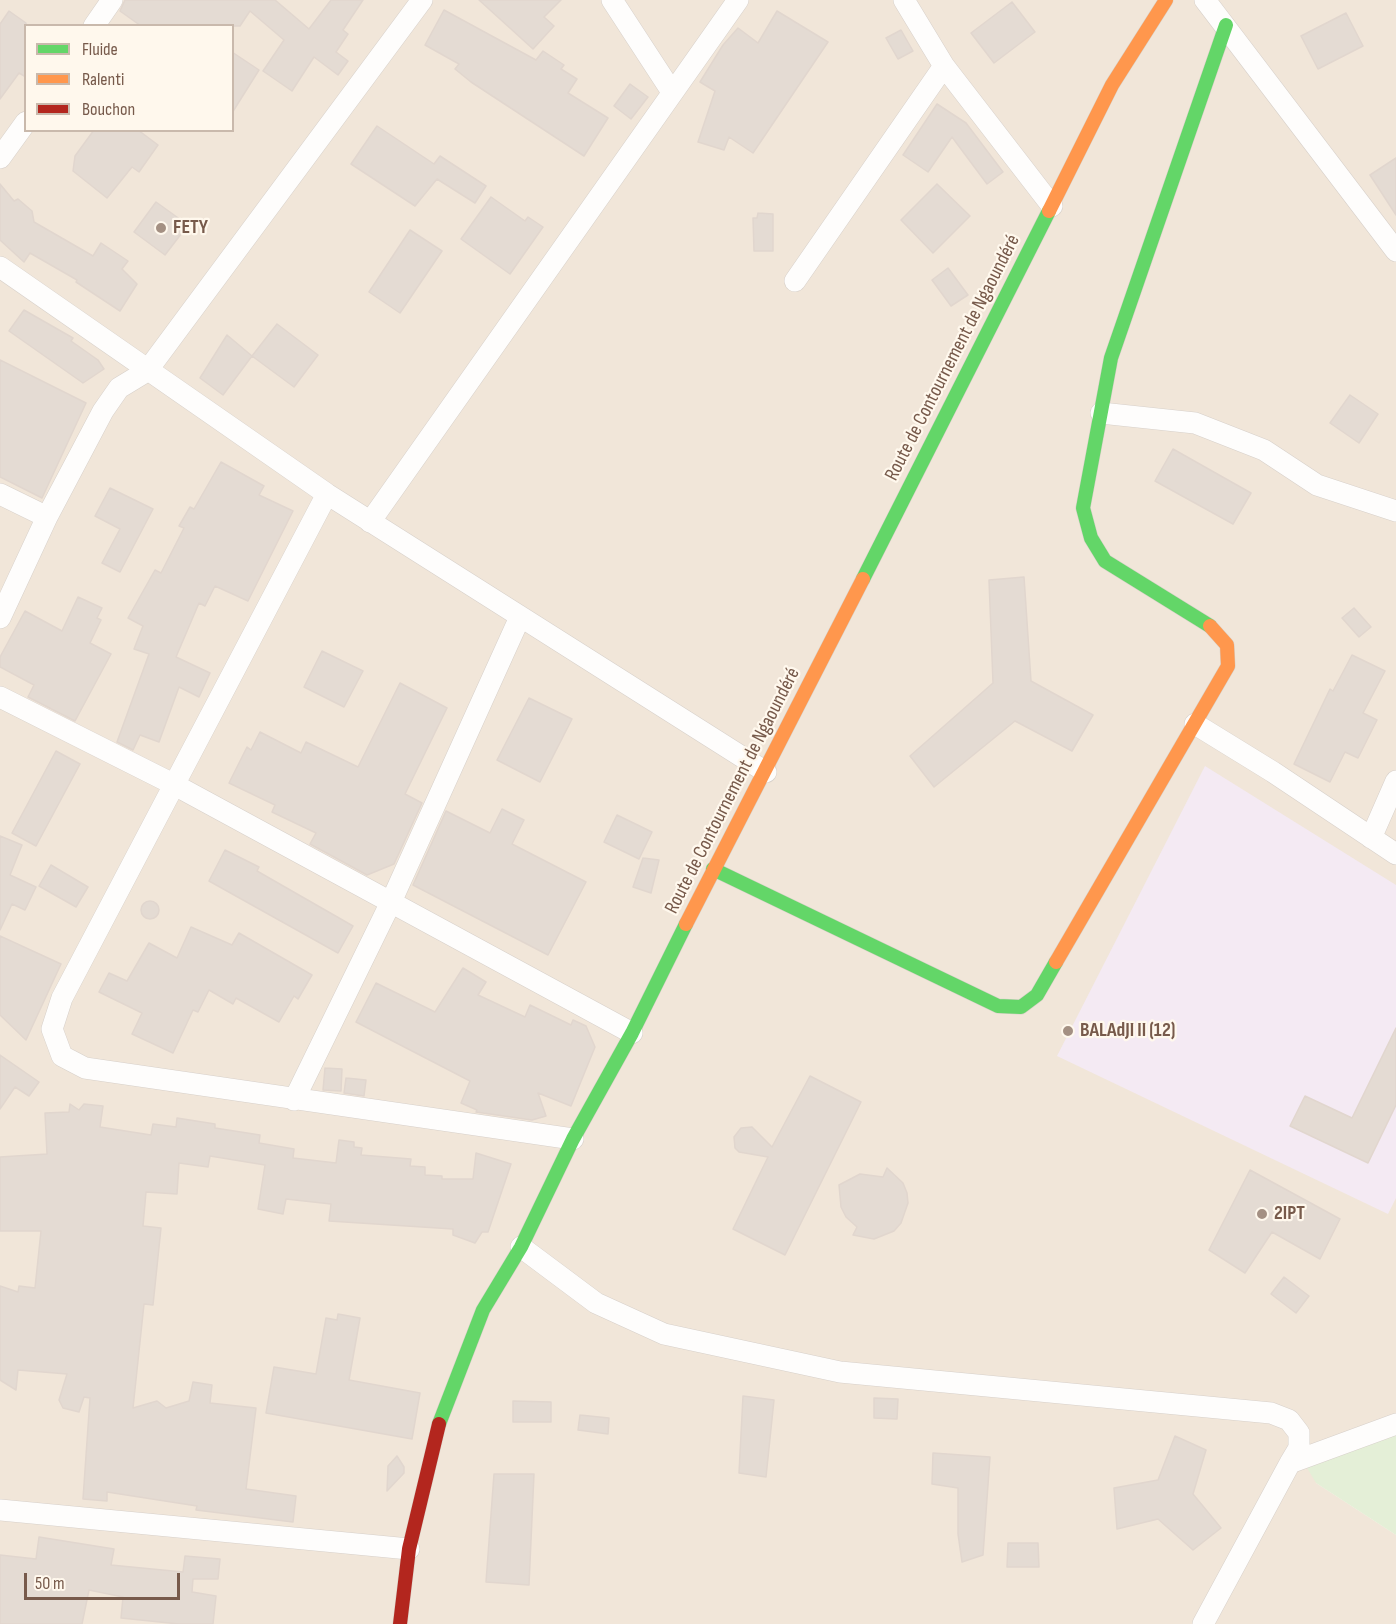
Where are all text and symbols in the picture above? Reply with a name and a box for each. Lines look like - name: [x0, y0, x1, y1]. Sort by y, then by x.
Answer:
- legend: [24, 24, 234, 132]
- text: Fluide: [82, 39, 118, 60]
- text: Ralenti: [82, 69, 124, 90]
- text: Bouchon: [82, 99, 135, 120]
- place label: FETY: [173, 216, 208, 240]
- marker: FETY: [154, 221, 168, 235]
- street label: Route de Contournement de Ngaoundéré: [880, 231, 1026, 485]
- street label: Route de Contournement de Ngaoundéré: [660, 664, 806, 918]
- place label: BALAdJI II (12): [1080, 1019, 1175, 1043]
- marker: BALAdJI II (12): [1061, 1024, 1075, 1038]
- place label: 2IPT: [1274, 1202, 1305, 1226]
- marker: 2IPT: [1255, 1207, 1269, 1221]
- scale bar: [27, 1561, 183, 1599]
- text: 50 m: [35, 1573, 65, 1594]

